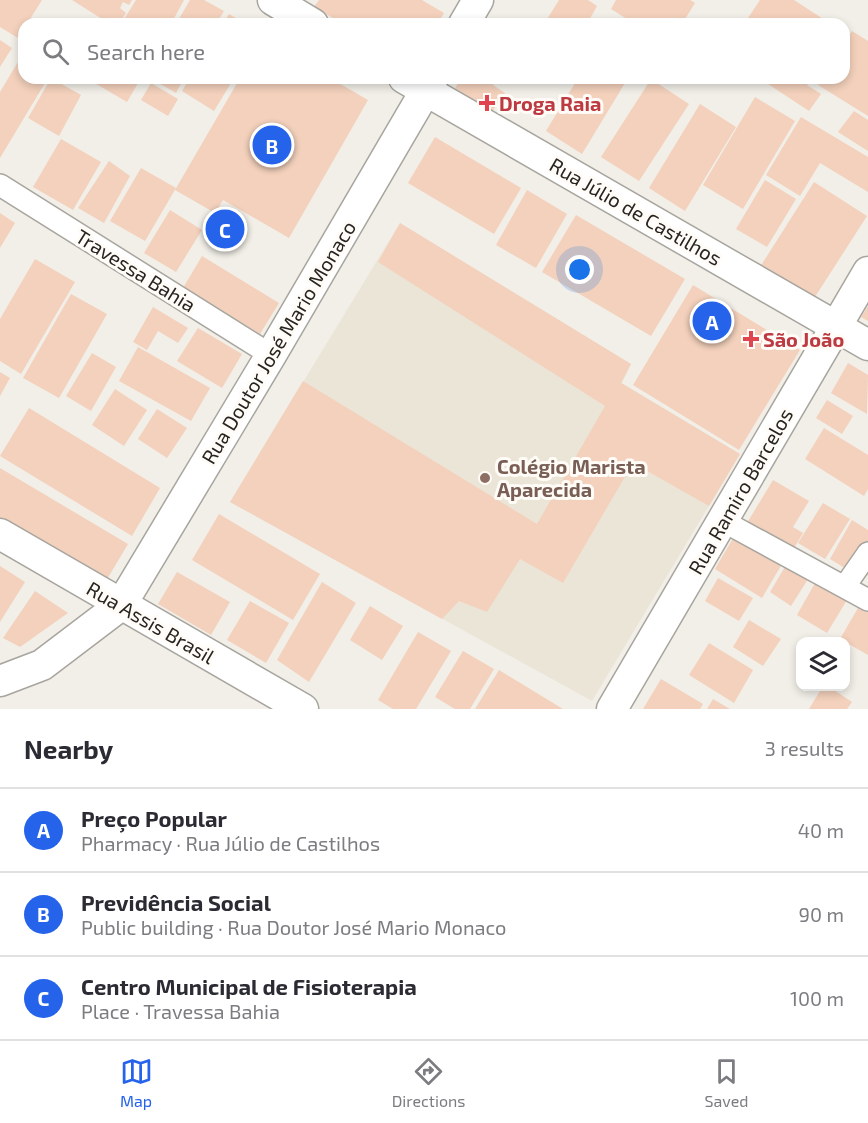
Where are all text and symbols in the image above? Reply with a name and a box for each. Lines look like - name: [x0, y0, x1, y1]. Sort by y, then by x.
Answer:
- search box: [18, 18, 850, 84]
- icon: search: [39, 35, 72, 68]
- text: Search here: [87, 38, 205, 64]
- place label: Droga Raia: [499, 91, 601, 115]
- marker: Droga Raia: [480, 96, 494, 110]
- pin: B: [252, 122, 292, 168]
- street label: Rua Júlio de Castilhos: [546, 152, 726, 270]
- pin: C: [206, 206, 244, 252]
- street label: Rua Doutor José Mario Monaco: [196, 216, 360, 468]
- street label: Travessa Bahia: [72, 224, 200, 316]
- your location: [565, 255, 594, 284]
- pin: A: [692, 298, 732, 344]
- place label: São João: [763, 327, 844, 351]
- marker: São João: [744, 332, 758, 346]
- street label: Rua Ramiro Barcelos: [683, 404, 797, 578]
- place label: Colégio Marista Aparecida: [497, 454, 646, 501]
- marker: Colégio Marista Aparecida: [478, 471, 492, 485]
- street label: Rua Assis Brasil: [83, 576, 219, 668]
- map controls: [796, 637, 850, 691]
- button: layers: [796, 637, 850, 691]
- text: Nearby: [24, 733, 113, 764]
- text: 3 results: [765, 736, 844, 760]
- text: Preço Popular: [81, 805, 227, 831]
- text: A: [37, 818, 50, 842]
- text: 40 m: [798, 818, 844, 842]
- text: Pharmacy · Rua Júlio de Castilhos: [81, 831, 380, 855]
- text: Previdência Social: [81, 889, 271, 915]
- text: B: [37, 902, 50, 926]
- text: 90 m: [799, 902, 844, 926]
- text: Public building · Rua Doutor José Mario Monaco: [81, 915, 506, 939]
- text: Centro Municipal de Fisioterapia: [81, 973, 417, 999]
- text: C: [38, 986, 49, 1010]
- text: 100 m: [790, 986, 844, 1010]
- text: Place · Travessa Bahia: [81, 999, 280, 1023]
- tab: Map: [120, 1055, 153, 1110]
- tab: Directions: [392, 1055, 465, 1110]
- tab: Saved: [705, 1055, 748, 1110]

